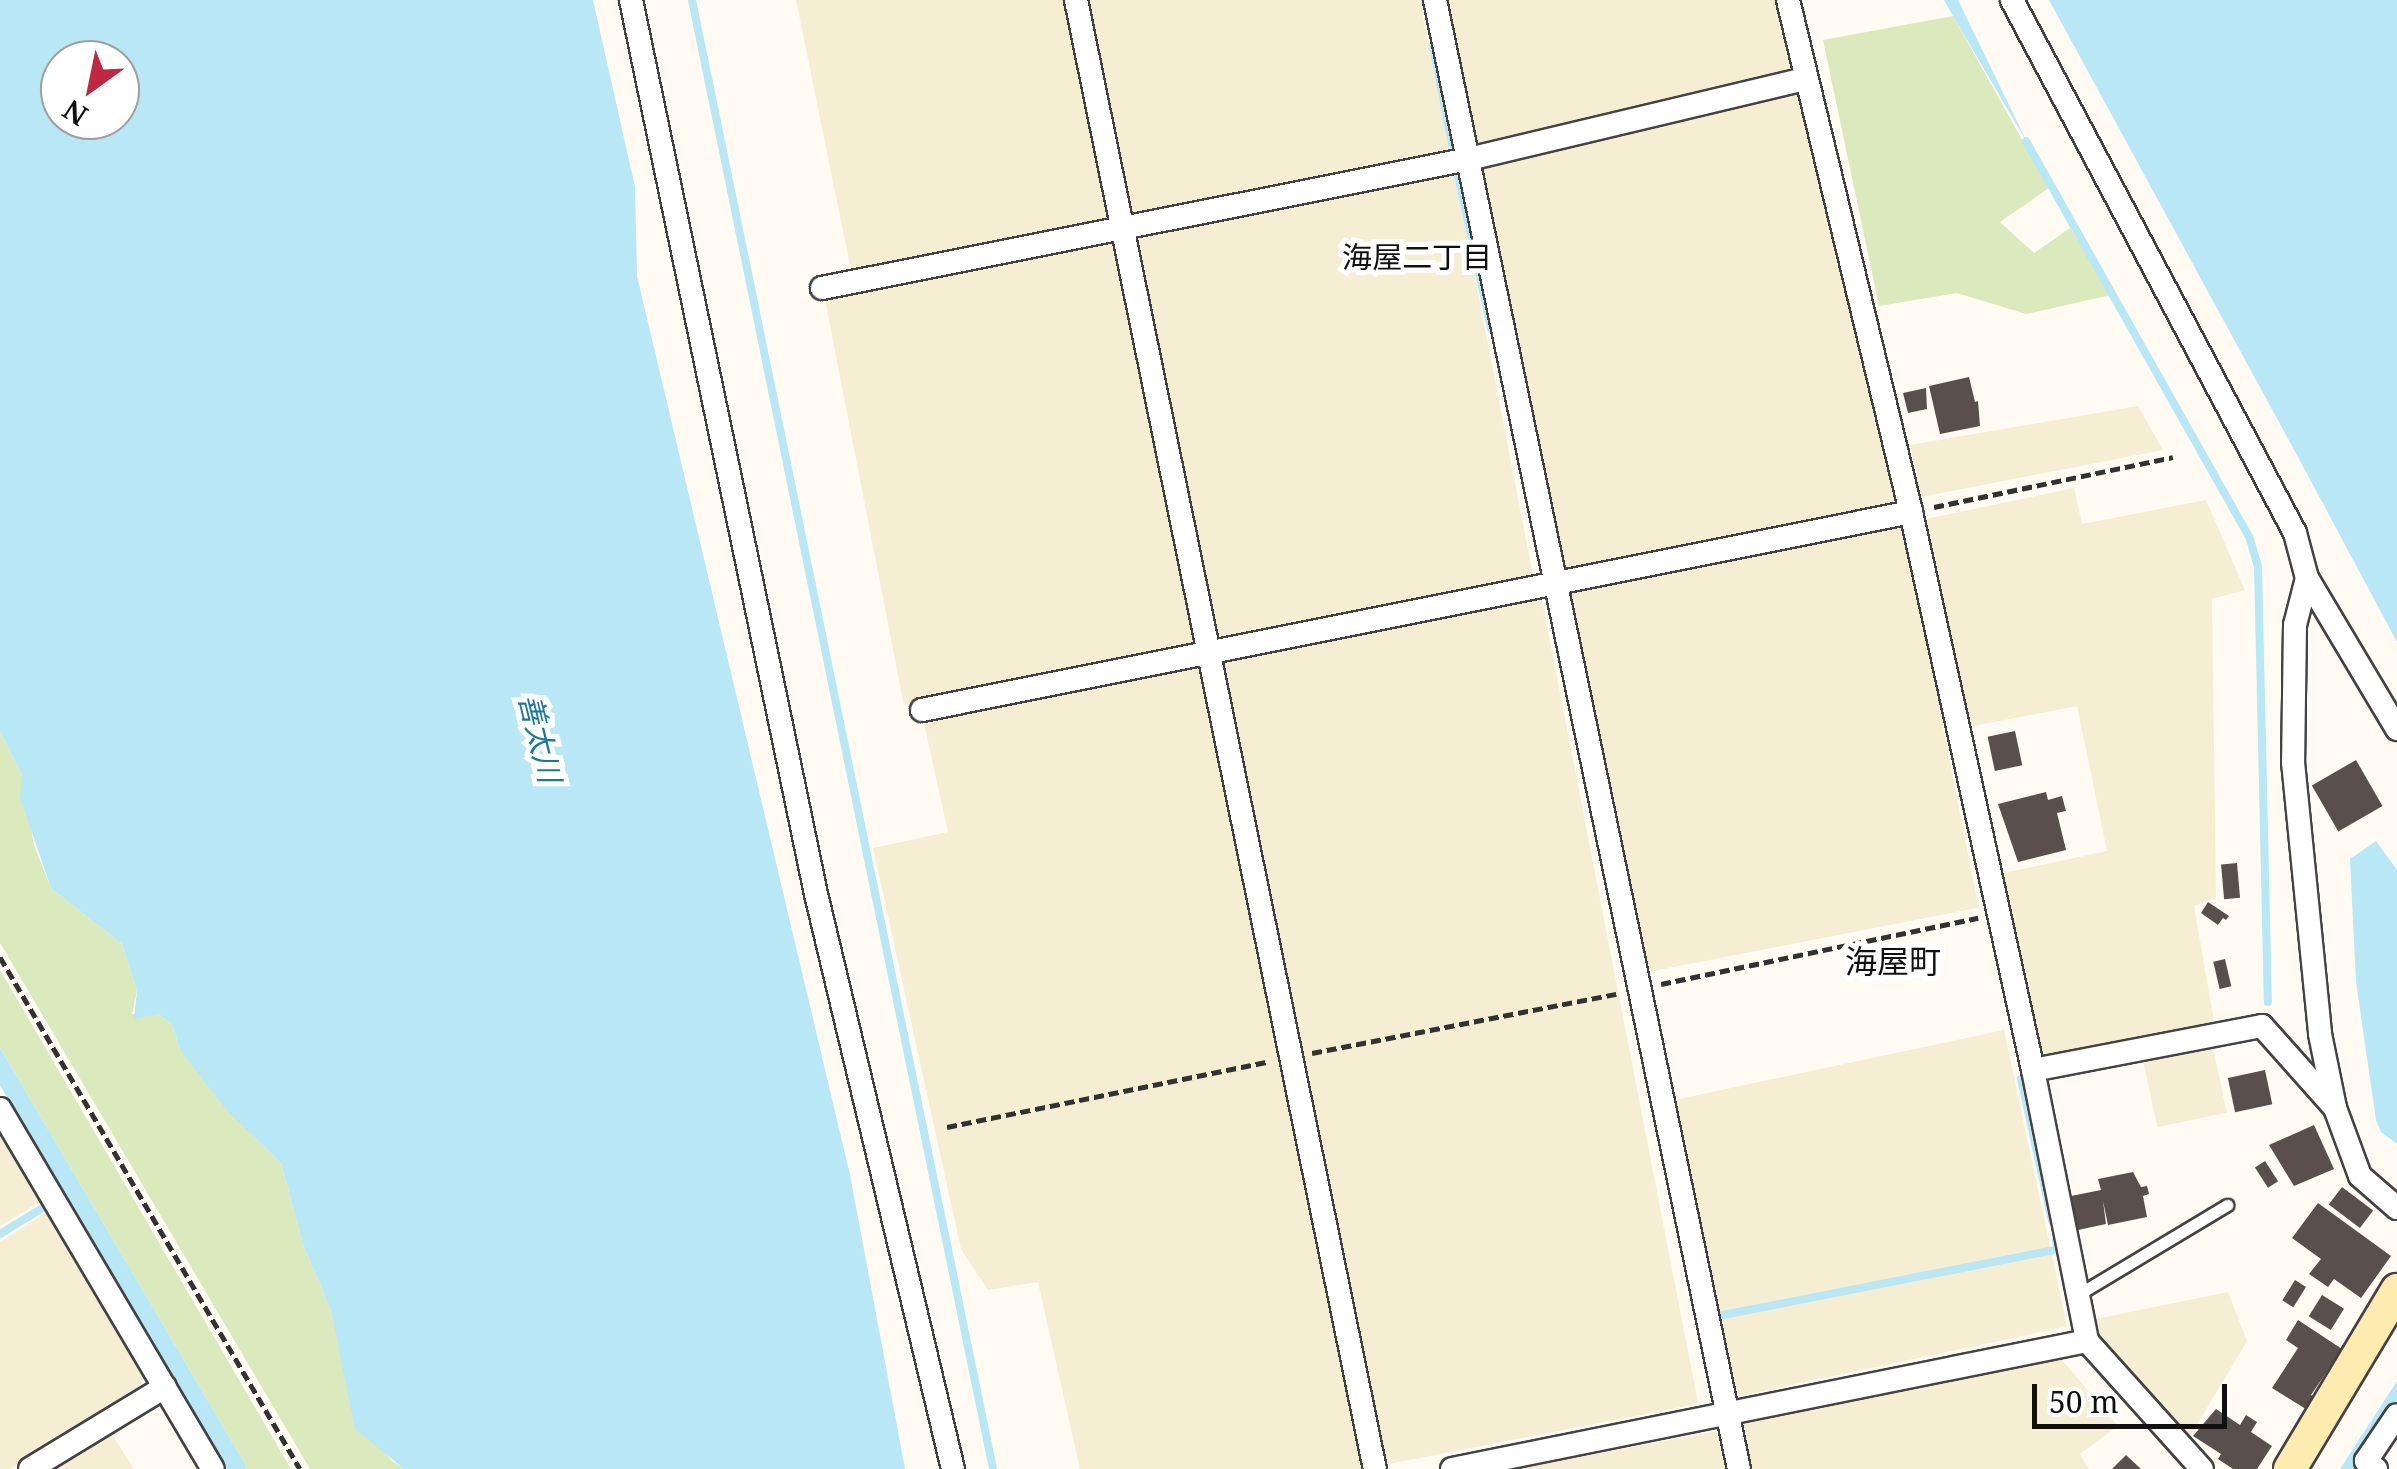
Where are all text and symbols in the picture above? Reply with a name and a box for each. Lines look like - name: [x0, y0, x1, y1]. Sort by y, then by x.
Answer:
- north arrow: [40, 40, 140, 140]
- text: N: [55, 92, 94, 135]
- district label: 海屋二丁目: [1342, 239, 1492, 275]
- water label: 善太川: [512, 690, 568, 786]
- district label: 海屋町: [1845, 942, 1941, 980]
- scale bar: [2037, 1364, 2232, 1426]
- text: 50 m: [2049, 1381, 2119, 1422]

